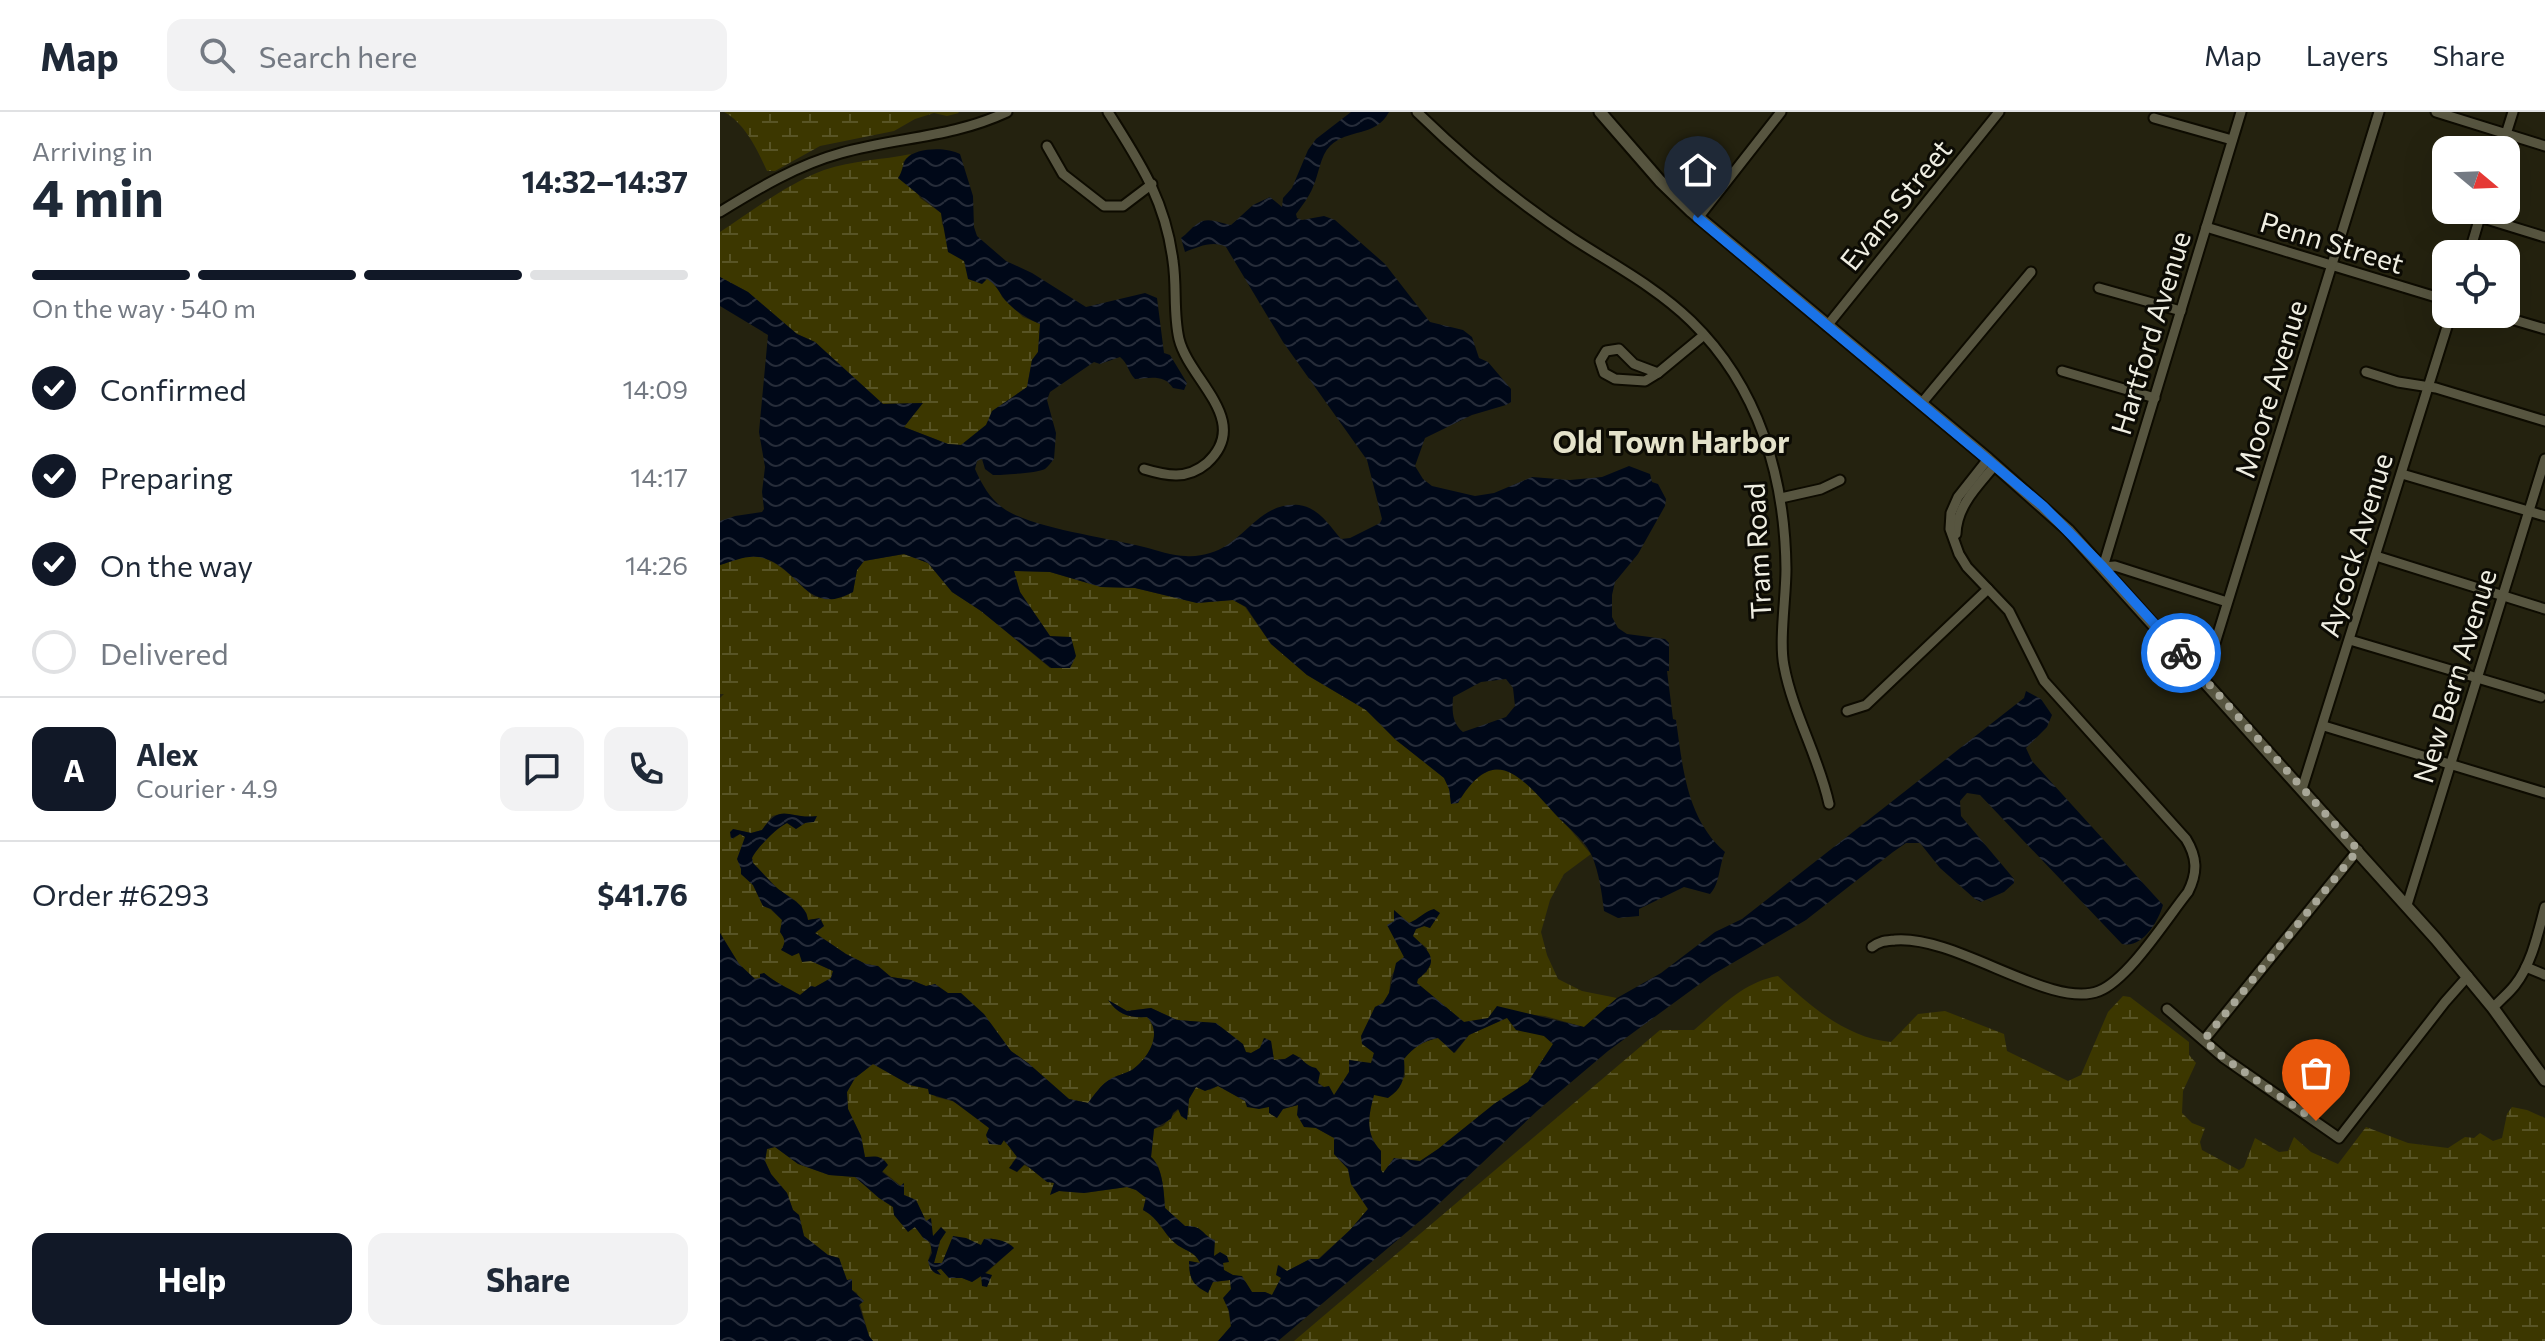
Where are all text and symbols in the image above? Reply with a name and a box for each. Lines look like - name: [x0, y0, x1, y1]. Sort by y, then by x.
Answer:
- search box: [167, 19, 727, 91]
- text: Map: [40, 32, 119, 79]
- icon: search: [195, 33, 239, 77]
- text: Search here: [259, 37, 417, 74]
- text: Map: [2204, 38, 2262, 72]
- text: Layers: [2306, 38, 2388, 72]
- text: Share: [2432, 38, 2505, 72]
- street label: Evans Street: [1832, 132, 1958, 277]
- text: Arriving in: [32, 135, 153, 166]
- pin: [1664, 136, 1732, 218]
- north arrow: [2432, 136, 2520, 224]
- map controls: [2432, 136, 2520, 328]
- icon: home: [1676, 148, 1720, 192]
- text: 14:32–14:37: [522, 162, 688, 199]
- text: 4 min: [32, 164, 164, 228]
- street label: Penn Street: [2256, 204, 2408, 280]
- street label: Hartford Avenue: [2103, 227, 2197, 439]
- button: locate: [2432, 240, 2520, 328]
- text: On the way · 540 m: [32, 292, 256, 323]
- street label: Moore Avenue: [2227, 296, 2313, 482]
- icon: check: [32, 366, 76, 410]
- text: Confirmed: [100, 370, 247, 407]
- text: 14:09: [622, 373, 688, 404]
- district label: Old Town Harbor: [1552, 422, 1790, 459]
- street label: Aycock Avenue: [2311, 449, 2399, 641]
- icon: check: [32, 454, 76, 498]
- text: Preparing: [100, 458, 233, 495]
- text: 14:17: [630, 461, 688, 492]
- street label: Tram Road: [1736, 482, 1778, 620]
- icon: check: [32, 542, 76, 586]
- text: On the way: [100, 546, 253, 583]
- text: 14:26: [625, 549, 688, 580]
- street label: New Bern Avenue: [2405, 565, 2503, 787]
- courier: [2141, 613, 2221, 693]
- icon: bike: [2159, 631, 2203, 675]
- text: Delivered: [100, 634, 229, 671]
- button: chat: [500, 727, 584, 811]
- button: phone: [604, 727, 688, 811]
- text: Alex: [136, 735, 199, 772]
- text: A: [63, 751, 85, 788]
- text: Courier · 4.9: [136, 772, 278, 803]
- text: Order #6293: [32, 875, 209, 912]
- text: $41.76: [597, 875, 688, 912]
- pin: [2282, 1039, 2350, 1121]
- icon: bag: [2294, 1051, 2338, 1095]
- button: Help: [32, 1233, 352, 1325]
- button: Share: [368, 1233, 688, 1325]

